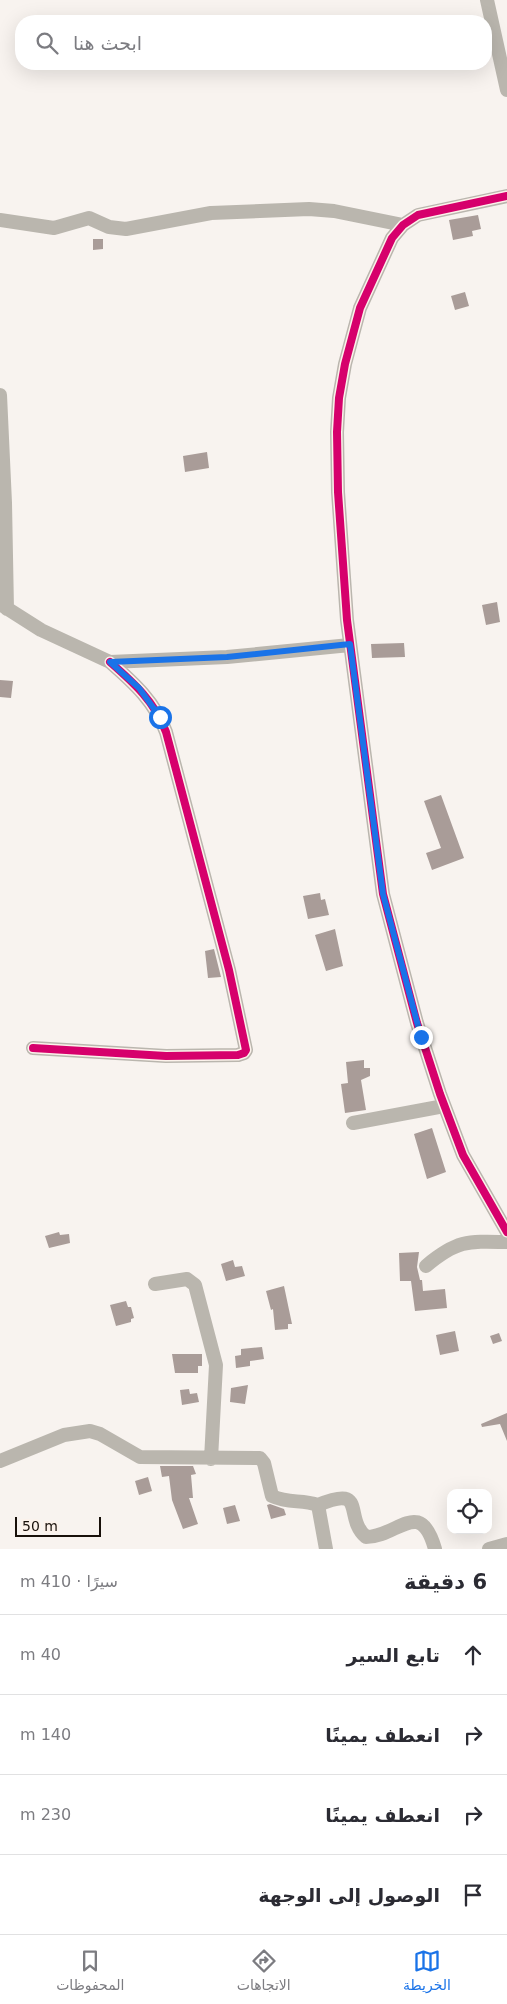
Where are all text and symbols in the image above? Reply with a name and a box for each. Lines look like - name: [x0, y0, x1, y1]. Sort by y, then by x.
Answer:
- search box: [15, 15, 492, 70]
- icon: search: [33, 29, 61, 57]
- text: ابحث هنا: [73, 32, 142, 54]
- route start: [149, 706, 172, 729]
- route end: [410, 1026, 433, 1049]
- map controls: [447, 1489, 492, 1534]
- button: locate: [447, 1489, 492, 1534]
- scale bar: [15, 1514, 101, 1537]
- text: 50 m: [22, 1518, 58, 1534]
- text: 6 دقيقة: [404, 1570, 487, 1594]
- text: سيرًا · 410 m: [20, 1572, 118, 1591]
- icon: ahead: [459, 1641, 487, 1669]
- text: تابع السير: [346, 1644, 440, 1666]
- text: 40 m: [20, 1645, 61, 1664]
- icon: right: [459, 1721, 487, 1749]
- text: انعطف يمينًا: [325, 1724, 440, 1746]
- text: 140 m: [20, 1725, 71, 1744]
- icon: right: [459, 1801, 487, 1829]
- text: انعطف يمينًا: [325, 1804, 440, 1826]
- text: 230 m: [20, 1805, 71, 1824]
- icon: arrive: [459, 1881, 487, 1909]
- text: الوصول إلى الوجهة: [258, 1884, 440, 1906]
- tab: المحفوظات: [56, 1947, 124, 1993]
- tab: الاتجاهات: [237, 1947, 291, 1993]
- tab: الخريطة: [403, 1947, 451, 1993]

